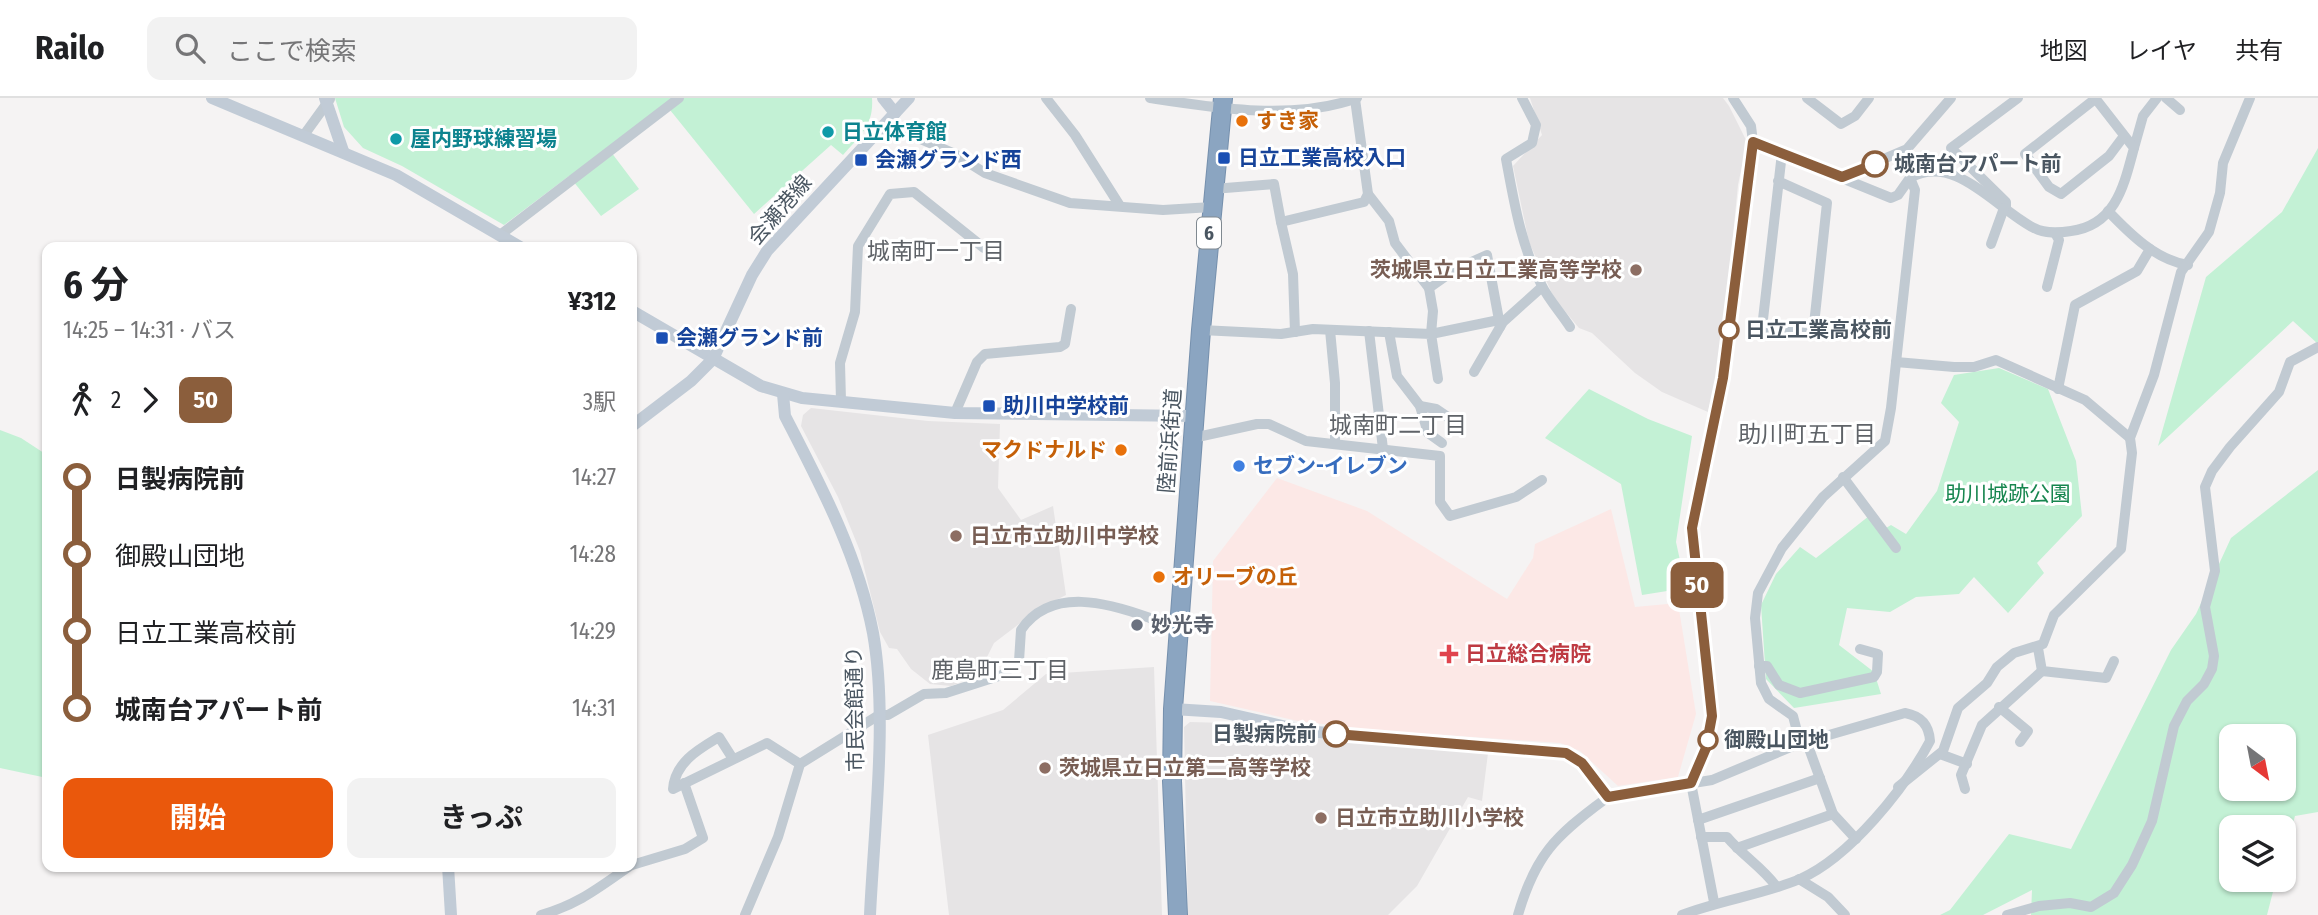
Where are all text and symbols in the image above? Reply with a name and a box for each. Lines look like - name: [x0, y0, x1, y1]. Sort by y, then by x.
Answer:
- search box: [147, 17, 637, 80]
- text: Railo: [35, 28, 105, 68]
- icon: search: [171, 29, 209, 67]
- text: ここで検索: [227, 36, 357, 67]
- text: 地図: [2040, 37, 2088, 65]
- text: レイヤ: [2126, 37, 2197, 65]
- text: 共有: [2235, 37, 2283, 65]
- place label: すき家: [1256, 108, 1319, 134]
- marker: すき家: [1234, 113, 1250, 129]
- place label: 日立体育館: [842, 119, 947, 145]
- marker: 日立体育館: [820, 124, 836, 140]
- place label: 屋内野球練習場: [410, 126, 557, 152]
- marker: 屋内野球練習場: [388, 131, 404, 147]
- place label: 日立工業高校入口: [1238, 145, 1406, 171]
- place label: 会瀬グランド西: [875, 147, 1022, 173]
- marker: 日立工業高校入口: [1216, 150, 1232, 166]
- marker: 城南台アパート前: [1862, 151, 1888, 177]
- place label: 城南台アパート前: [1894, 151, 2062, 177]
- marker: 会瀬グランド西: [853, 152, 869, 168]
- street label: 会瀬港線: [743, 170, 817, 250]
- road number: 6: [1197, 217, 1221, 248]
- district label: 城南町一丁目: [867, 237, 1005, 265]
- place label: 茨城県立日立工業高等学校: [1370, 257, 1622, 283]
- text: 6 分: [63, 262, 129, 308]
- marker: 茨城県立日立工業高等学校: [1628, 262, 1644, 278]
- text: ¥312: [568, 286, 616, 317]
- text: 14:25 – 14:31 · バス: [63, 316, 236, 344]
- place label: 日立工業高校前: [1745, 317, 1892, 343]
- marker: 日立工業高校前: [1719, 320, 1739, 340]
- place label: 会瀬グランド前: [676, 325, 823, 351]
- marker: 会瀬グランド前: [654, 330, 670, 346]
- icon: walk: [63, 381, 101, 419]
- icon: forward: [131, 381, 169, 419]
- text: 2: [111, 386, 121, 414]
- text: 50: [193, 386, 218, 414]
- text: 3駅: [583, 388, 616, 416]
- street label: 陸前浜街道: [1153, 388, 1187, 494]
- place label: 助川中学校前: [1003, 393, 1129, 419]
- marker: 助川中学校前: [981, 398, 997, 414]
- district label: 城南町二丁目: [1329, 411, 1467, 439]
- district label: 助川町五丁目: [1738, 420, 1876, 448]
- place label: マクドナルド: [981, 437, 1107, 463]
- marker: マクドナルド: [1113, 442, 1129, 458]
- place label: セブン-イレブン: [1253, 453, 1408, 479]
- marker: セブン-イレブン: [1231, 458, 1247, 474]
- text: 14:27: [572, 463, 616, 491]
- text: 日製病院前: [115, 464, 245, 495]
- park label: 助川城跡公園: [1945, 481, 2071, 507]
- place label: 日立市立助川中学校: [970, 523, 1159, 549]
- marker: 日立市立助川中学校: [948, 528, 964, 544]
- text: 14:28: [569, 540, 616, 568]
- text: 御殿山団地: [115, 541, 245, 572]
- line badge: 50: [1666, 562, 1728, 608]
- place label: オリーブの丘: [1173, 564, 1298, 590]
- marker: オリーブの丘: [1151, 569, 1167, 585]
- text: 50: [1685, 571, 1709, 599]
- place label: 妙光寺: [1151, 612, 1214, 638]
- text: 14:29: [570, 617, 616, 645]
- marker: 妙光寺: [1129, 617, 1145, 633]
- text: 日立工業高校前: [115, 618, 297, 649]
- place label: 日立総合病院: [1465, 641, 1591, 667]
- marker: 日立総合病院: [1439, 644, 1459, 664]
- street label: 市民会館通り: [841, 646, 869, 772]
- district label: 鹿島町三丁目: [931, 656, 1069, 684]
- text: 14:31: [572, 694, 616, 722]
- text: 城南台アパート前: [115, 695, 322, 726]
- place label: 日製病院前: [1212, 721, 1317, 747]
- marker: 日製病院前: [1323, 721, 1349, 747]
- north arrow: [2219, 724, 2296, 802]
- map controls: [2219, 724, 2296, 892]
- place label: 御殿山団地: [1724, 727, 1829, 753]
- marker: 御殿山団地: [1698, 730, 1718, 750]
- place label: 茨城県立日立第二高等学校: [1059, 755, 1311, 781]
- marker: 茨城県立日立第二高等学校: [1037, 760, 1053, 776]
- button: 開始: [63, 778, 333, 858]
- button: きっぷ: [347, 778, 616, 858]
- place label: 日立市立助川小学校: [1335, 805, 1524, 831]
- marker: 日立市立助川小学校: [1313, 810, 1329, 826]
- button: layers: [2219, 815, 2296, 892]

